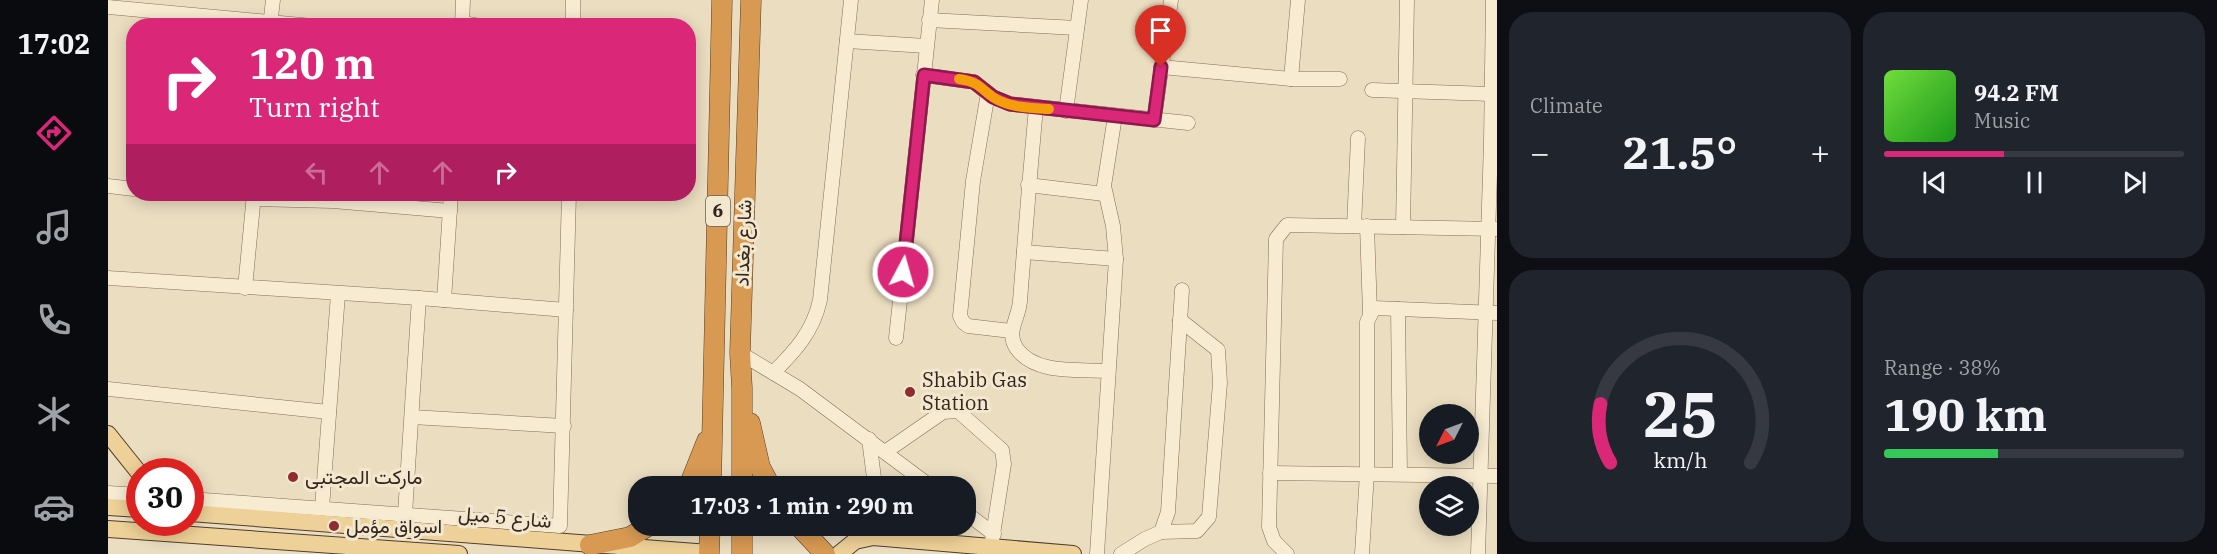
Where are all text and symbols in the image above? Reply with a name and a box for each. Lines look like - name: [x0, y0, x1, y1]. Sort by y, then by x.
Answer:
- pin: [1135, 5, 1186, 67]
- icon: arrive: [1144, 14, 1177, 47]
- text: 17:02: [18, 26, 90, 61]
- text: 120 m: [249, 36, 375, 91]
- icon: right: [150, 42, 228, 120]
- text: 94.2 FM: [1974, 78, 2059, 107]
- text: Turn right: [249, 89, 380, 124]
- text: Climate: [1530, 92, 1603, 119]
- text: Music: [1974, 107, 2030, 134]
- icon: directions: [33, 112, 75, 154]
- text: 21.5°: [1623, 123, 1737, 181]
- text: −: [1530, 131, 1550, 174]
- text: +: [1810, 131, 1830, 174]
- icon: left: [300, 156, 333, 189]
- icon: ahead: [363, 156, 396, 189]
- icon: ahead: [426, 156, 459, 189]
- icon: right: [489, 156, 522, 189]
- icon: previous: [1918, 166, 1951, 199]
- icon: pause: [2018, 166, 2051, 199]
- icon: next: [2118, 166, 2151, 199]
- road number: 6: [706, 196, 730, 226]
- street label: شارع بغداد: [727, 199, 759, 287]
- icon: music: [33, 206, 75, 248]
- position arrow: [871, 240, 935, 304]
- icon: phone: [33, 299, 75, 341]
- text: Range · 38%: [1884, 354, 2001, 381]
- place label: Shabib Gas Station: [922, 366, 1027, 416]
- text: 25: [1643, 373, 1717, 454]
- marker: Shabib Gas Station: [903, 385, 917, 399]
- text: 190 km: [1884, 385, 2047, 443]
- icon: climate: [33, 393, 75, 435]
- north arrow: [1419, 404, 1479, 464]
- map controls: [1419, 404, 1479, 536]
- text: km/h: [1653, 446, 1707, 474]
- speed limit sign: 30: [126, 458, 204, 536]
- place label: ماركت المجتبى: [305, 463, 422, 490]
- marker: ماركت المجتبى: [286, 470, 300, 484]
- button: layers: [1419, 476, 1479, 536]
- icon: car: [33, 486, 75, 528]
- text: 17:03 · 1 min · 290 m: [690, 491, 914, 520]
- street label: شارع 5 ميل: [457, 499, 553, 535]
- place label: اسواق مؤمل: [346, 512, 442, 539]
- marker: اسواق مؤمل: [327, 519, 341, 533]

